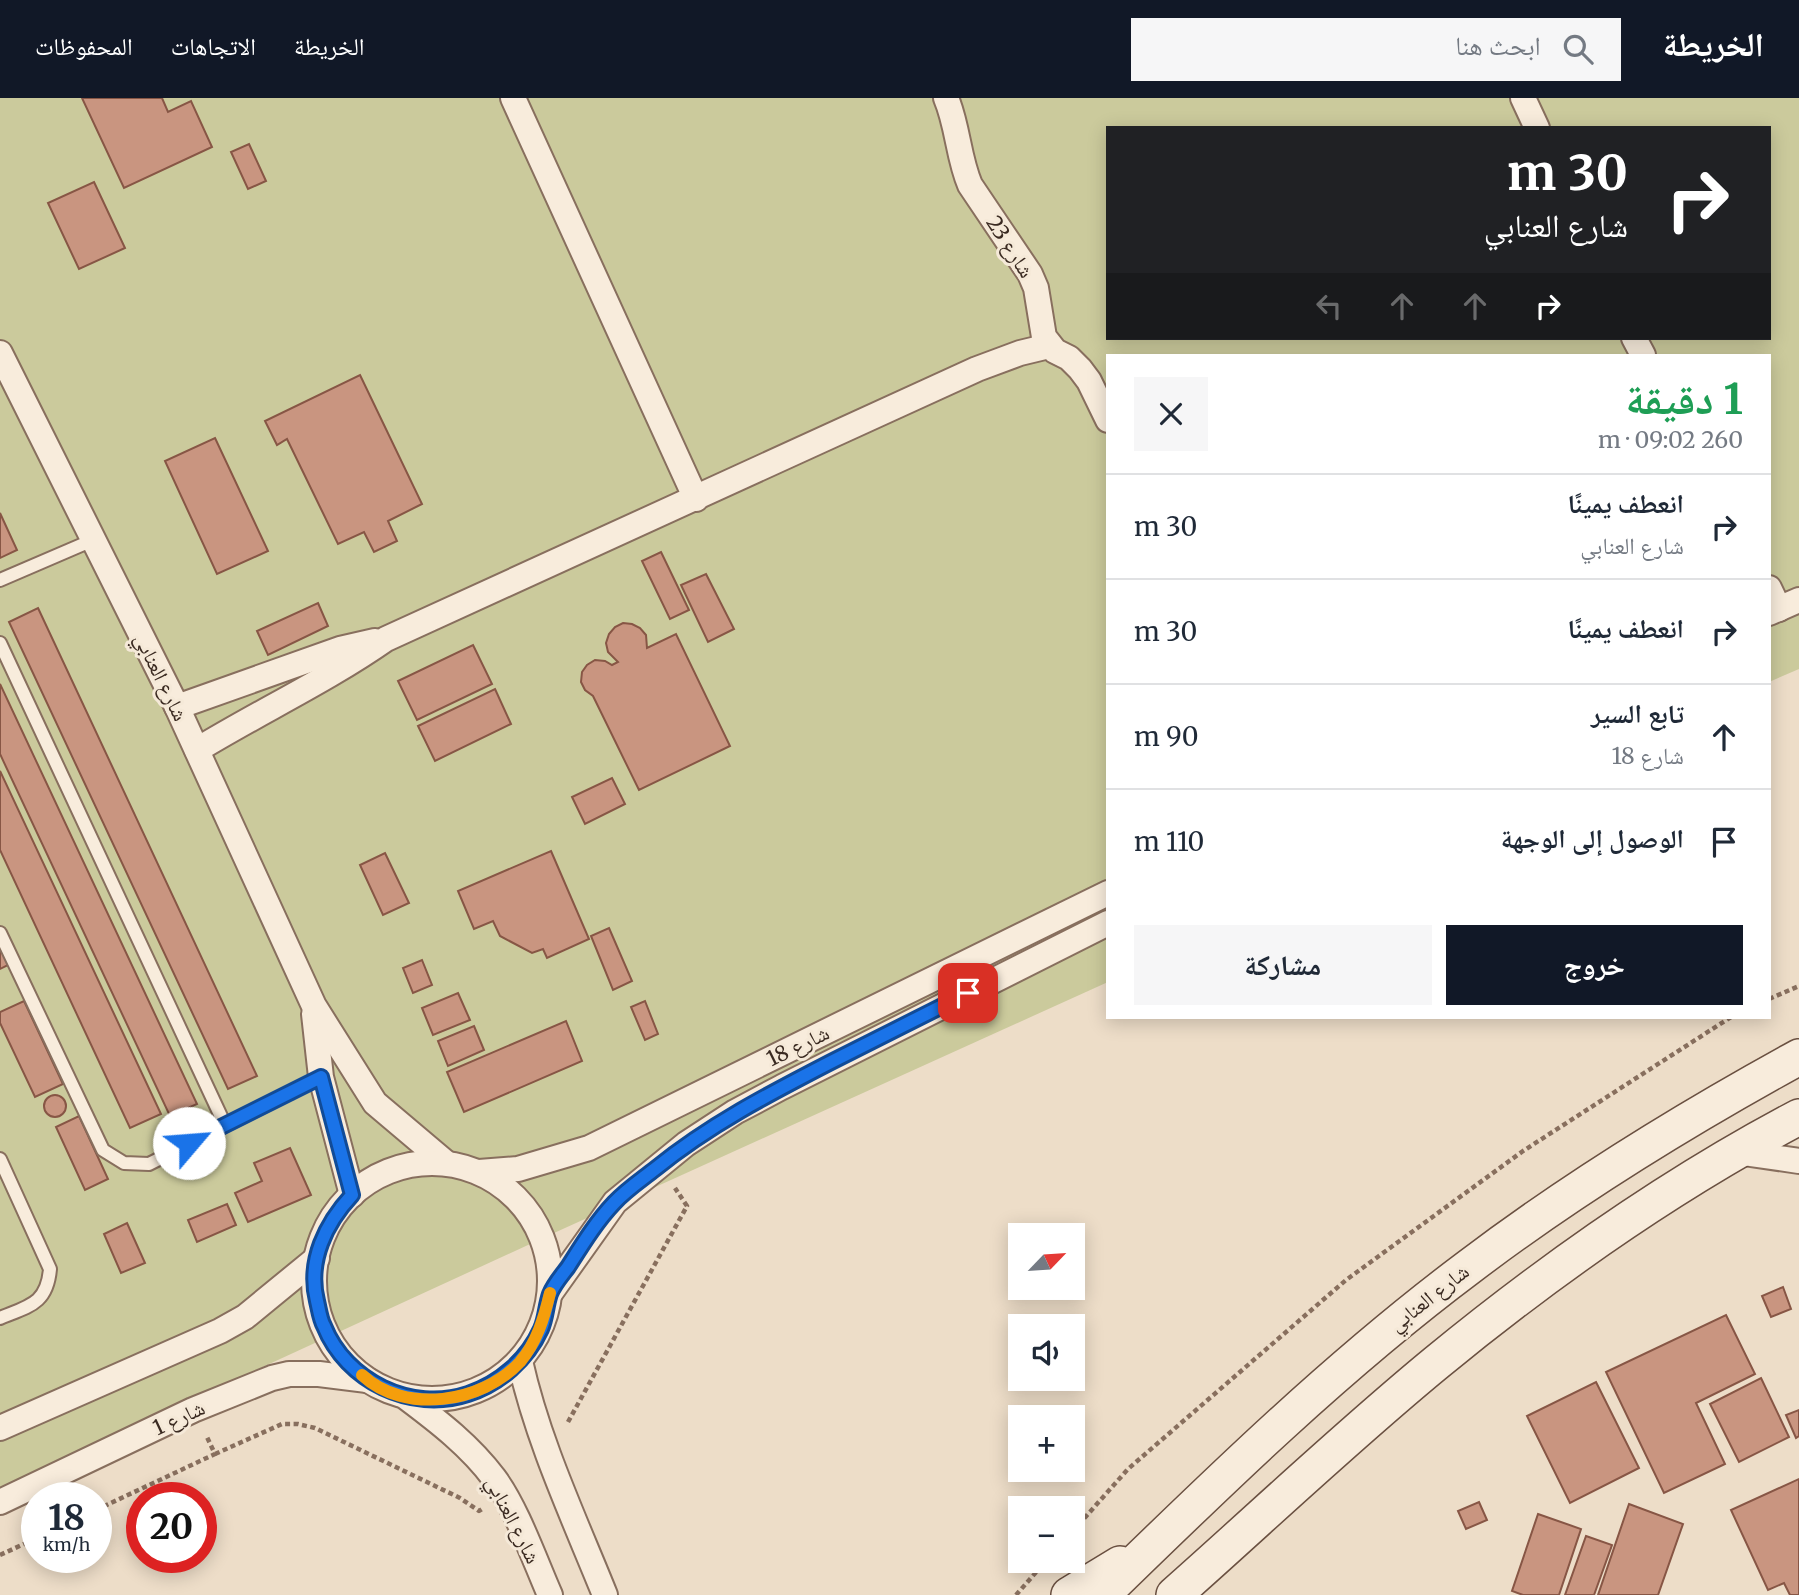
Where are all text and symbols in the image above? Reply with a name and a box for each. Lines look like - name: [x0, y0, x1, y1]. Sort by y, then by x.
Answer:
- search box: [1131, 18, 1621, 81]
- text: الخريطة: [1663, 24, 1764, 65]
- text: ابحث هنا: [1455, 29, 1541, 62]
- icon: search: [1559, 30, 1597, 68]
- text: المحفوظات: [35, 31, 133, 62]
- text: الاتجاهات: [171, 31, 256, 62]
- text: الخريطة: [294, 31, 365, 62]
- text: 30 m: [1507, 142, 1628, 203]
- icon: right: [1652, 154, 1743, 245]
- text: شارع العنابي: [1484, 206, 1628, 246]
- street label: شارع 23: [980, 211, 1040, 283]
- icon: left: [1310, 287, 1348, 325]
- icon: ahead: [1383, 287, 1421, 325]
- icon: ahead: [1456, 287, 1494, 325]
- icon: right: [1529, 287, 1567, 325]
- text: 1 دقيقة: [1625, 373, 1743, 425]
- button: close: [1134, 377, 1208, 451]
- text: 260 m · 09:02: [1598, 425, 1743, 454]
- text: انعطف يمينًا: [1568, 487, 1684, 520]
- icon: right: [1705, 508, 1743, 546]
- text: 30 m: [1134, 510, 1197, 543]
- text: شارع العنابي: [1580, 531, 1684, 560]
- text: انعطف يمينًا: [1568, 612, 1684, 645]
- icon: right: [1705, 613, 1743, 651]
- text: 30 m: [1134, 615, 1197, 648]
- street label: شارع العنابي: [126, 628, 194, 727]
- text: تابع السير: [1591, 697, 1684, 730]
- icon: ahead: [1705, 718, 1743, 756]
- text: 90 m: [1134, 720, 1199, 753]
- text: شارع 18: [1611, 741, 1684, 770]
- text: الوصول إلى الوجهة: [1501, 822, 1684, 855]
- icon: arrive: [1705, 823, 1743, 861]
- text: 110 m: [1134, 825, 1204, 858]
- button: مشاركة: [1134, 925, 1432, 1005]
- button: خروج: [1446, 925, 1743, 1005]
- pin: [938, 963, 998, 1023]
- icon: arrive: [949, 974, 987, 1012]
- street label: شارع 18: [762, 1019, 833, 1072]
- position arrow: [152, 1106, 226, 1180]
- north arrow: [1008, 1223, 1085, 1300]
- map controls: [1008, 1223, 1085, 1573]
- street label: شارع العنابي: [1383, 1258, 1476, 1340]
- button: sound: [1008, 1314, 1085, 1391]
- street label: شارع 1: [148, 1394, 209, 1441]
- button: +: [1008, 1405, 1085, 1482]
- street label: شارع العنابي: [477, 1471, 547, 1570]
- speed limit sign: 20: [126, 1482, 217, 1573]
- text: 18: [48, 1496, 85, 1540]
- button: −: [1008, 1496, 1085, 1573]
- text: km/h: [43, 1533, 90, 1556]

